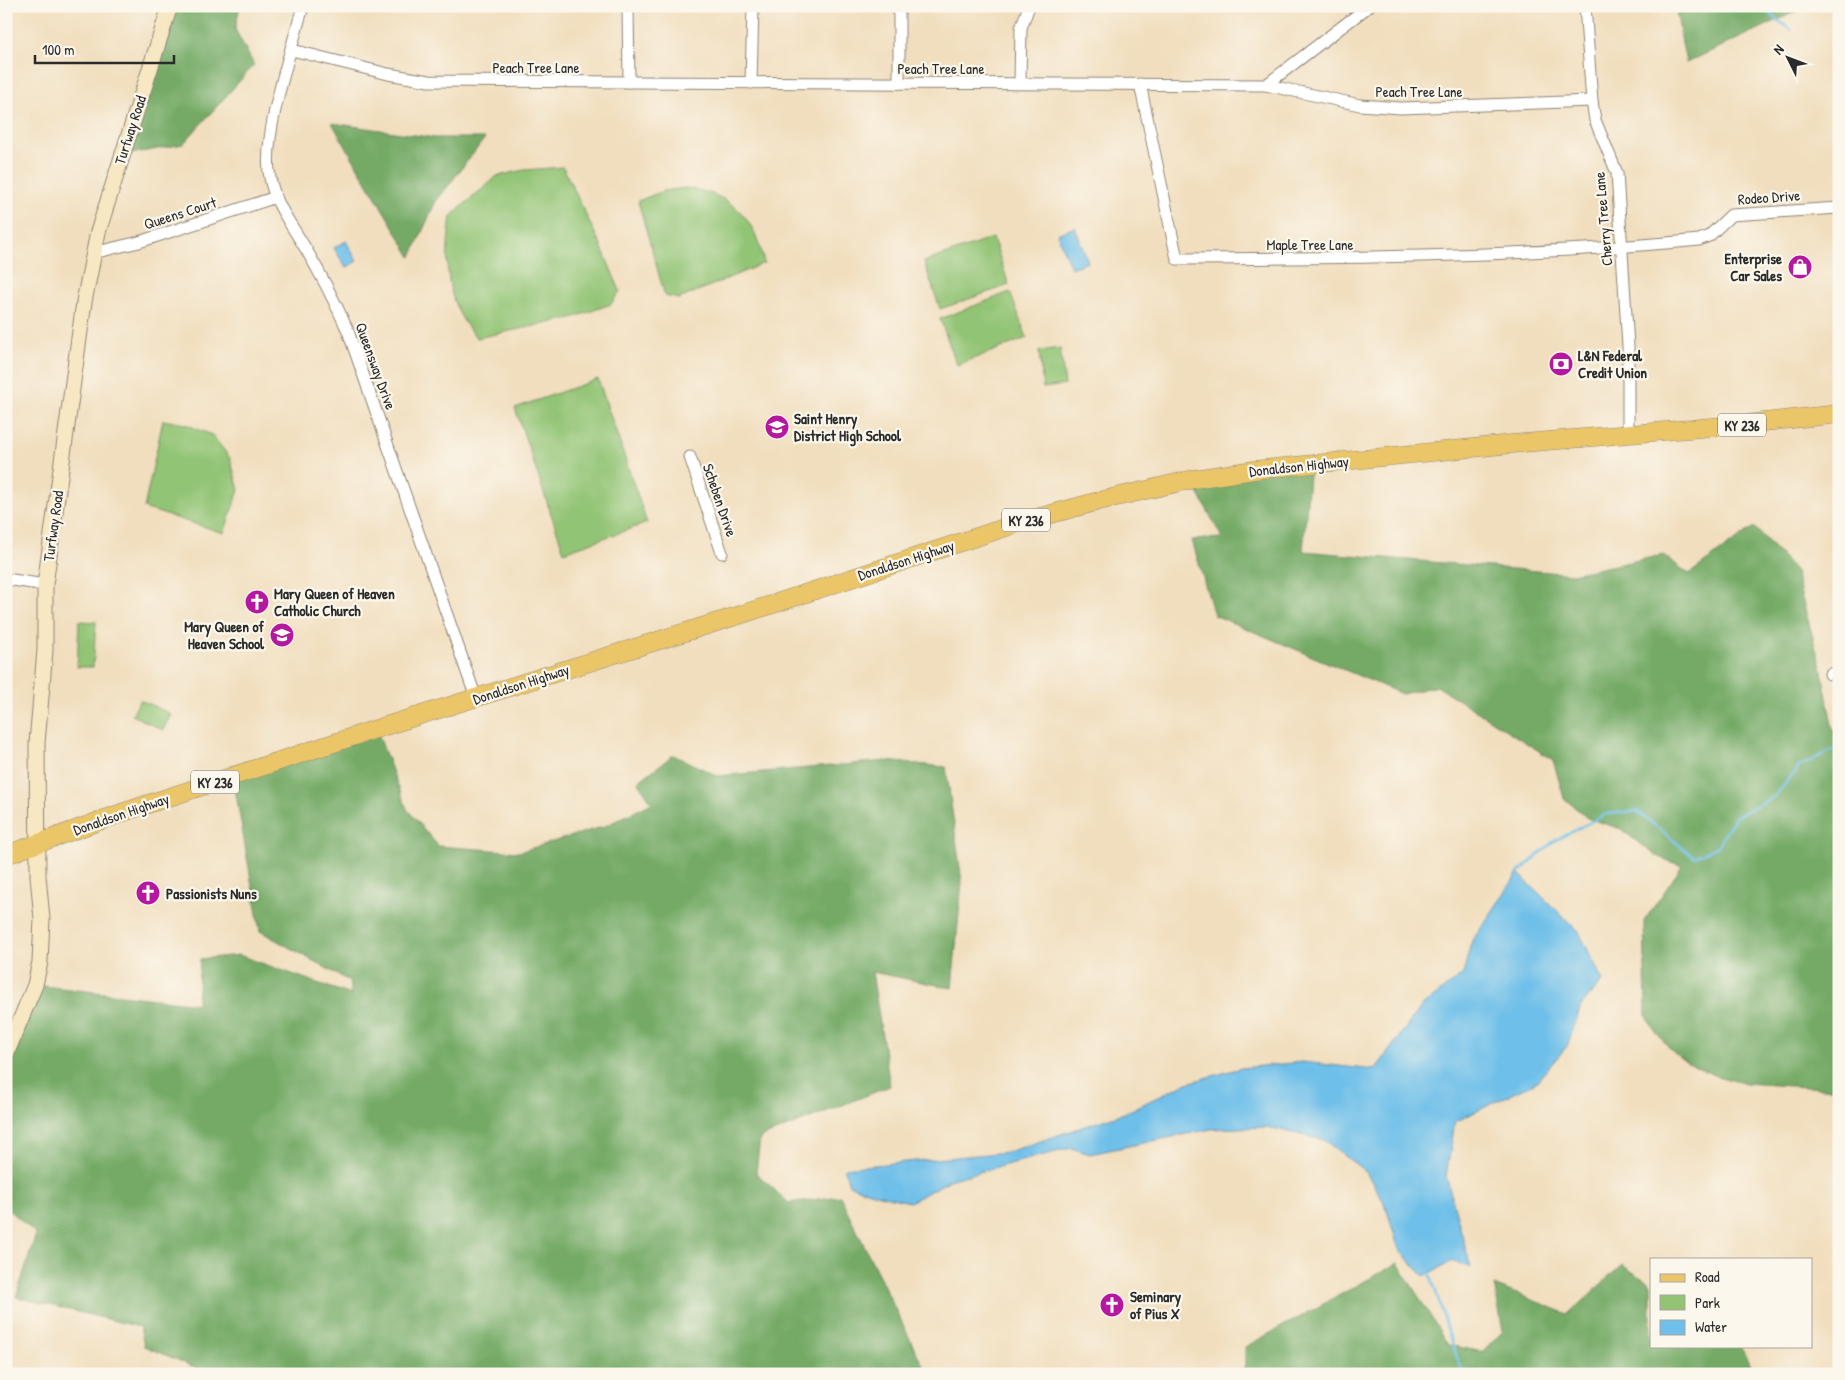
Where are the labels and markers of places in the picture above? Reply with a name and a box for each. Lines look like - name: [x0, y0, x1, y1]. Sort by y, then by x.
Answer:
- place label: Enterprise Car Sales: [1724, 248, 1782, 286]
- shop icon: Enterprise Car Sales: [1787, 254, 1813, 280]
- place label: L&N Federal Credit Union: [1578, 345, 1647, 383]
- bank icon: L&N Federal Credit Union: [1548, 351, 1574, 377]
- place label: Saint Henry District High School: [794, 408, 902, 447]
- school or university icon: Saint Henry District High School: [764, 414, 790, 440]
- place label: Mary Queen of Heaven Catholic Church: [274, 583, 395, 621]
- church icon: Mary Queen of Heaven Catholic Church: [244, 589, 270, 615]
- place label: Mary Queen of Heaven School: [184, 616, 265, 654]
- school or university icon: Mary Queen of Heaven School: [269, 622, 295, 648]
- church icon: Passionists Nuns: [135, 880, 161, 906]
- place label: Passionists Nuns: [166, 883, 257, 904]
- place label: Seminary of Pius X: [1130, 1286, 1182, 1324]
- church icon: Seminary of Pius X: [1099, 1292, 1125, 1318]

